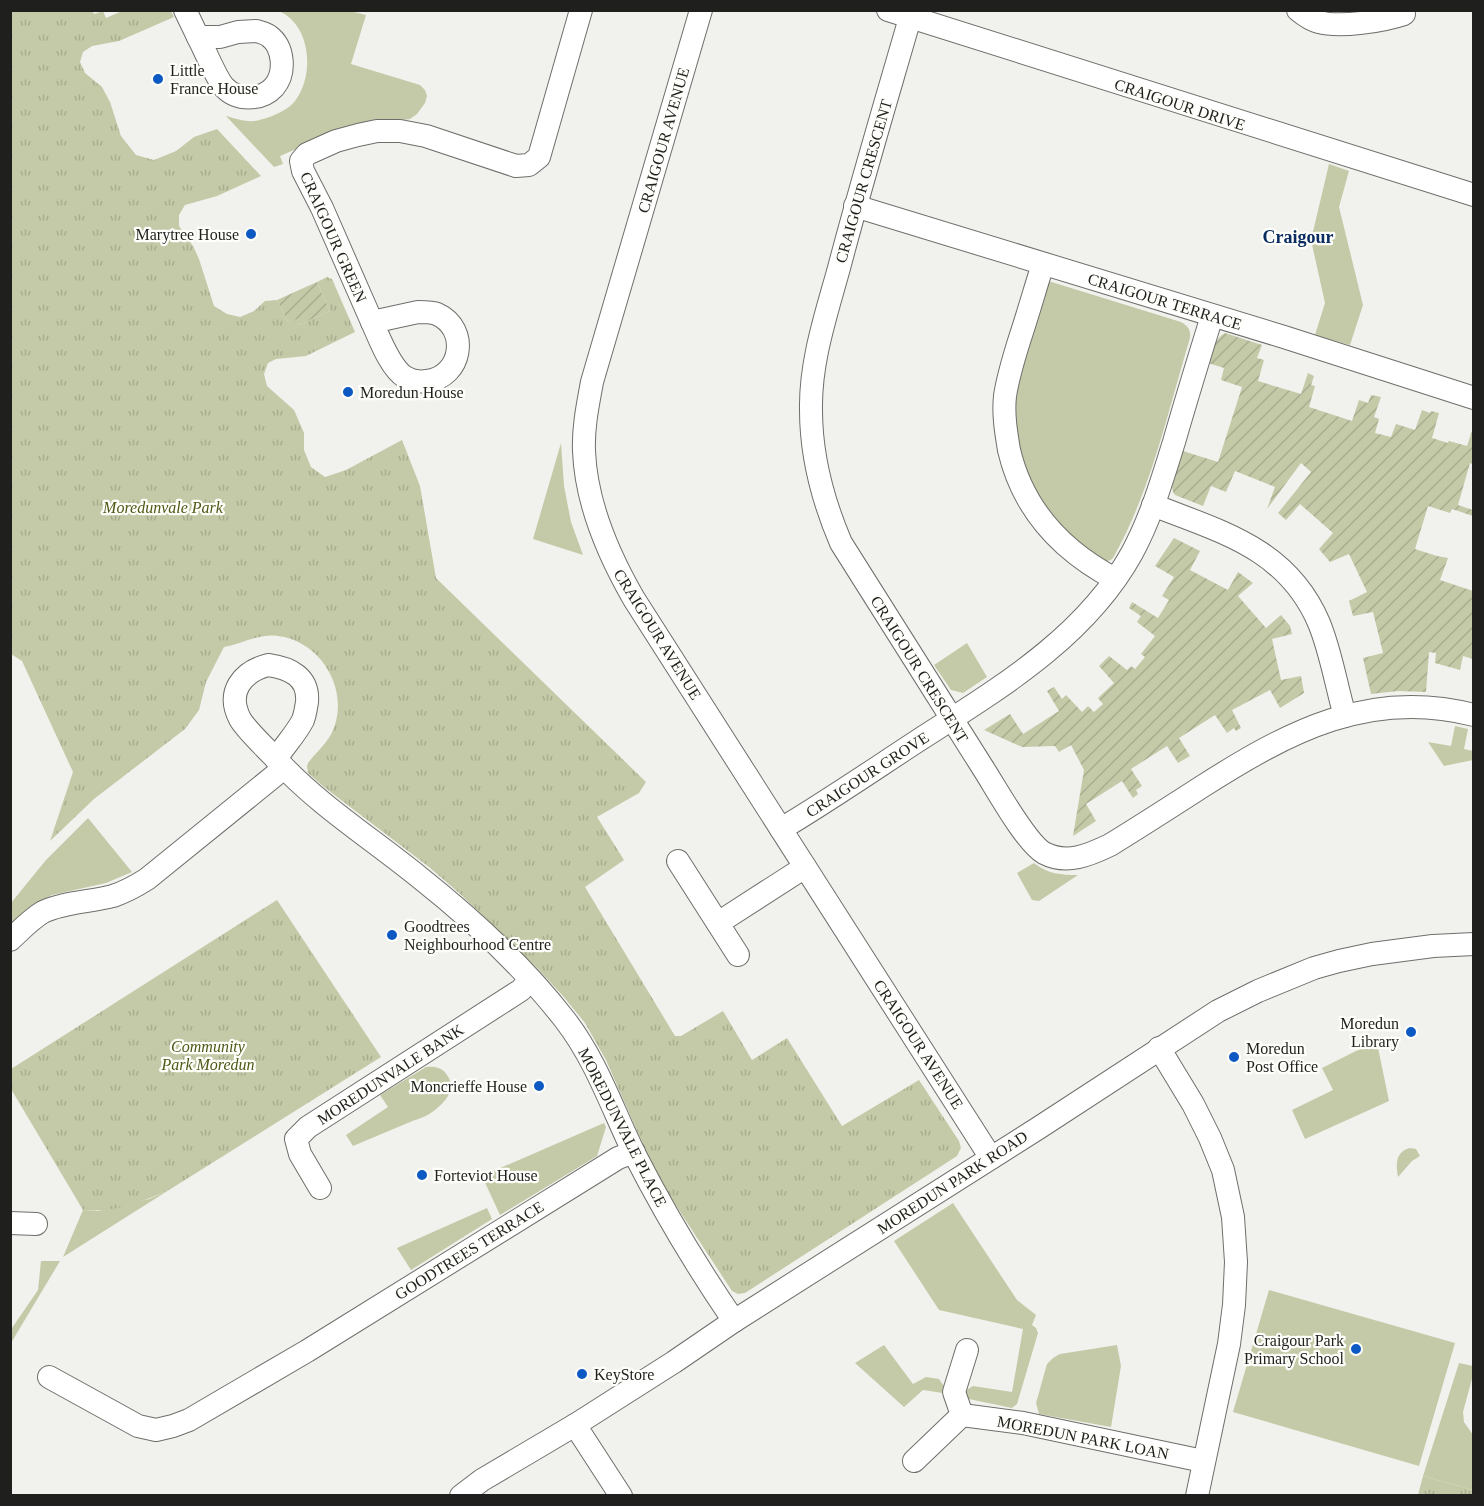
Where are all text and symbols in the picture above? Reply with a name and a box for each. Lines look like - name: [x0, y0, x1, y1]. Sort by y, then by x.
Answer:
- place label: Little France House: [170, 62, 258, 97]
- street label: CRAIGOUR AVENUE: [635, 66, 692, 215]
- marker: Little France House: [151, 72, 165, 86]
- street label: CRAIGOUR DRIVE: [1112, 75, 1247, 134]
- street label: CRAIGOUR CRESCENT: [832, 97, 895, 265]
- street label: CRAIGOUR GREEN: [297, 169, 370, 305]
- place label: Marytree House: [135, 226, 239, 244]
- marker: Marytree House: [244, 227, 258, 241]
- district label: Craigour: [1263, 227, 1334, 247]
- street label: CRAIGOUR TERRACE: [1086, 270, 1244, 333]
- place label: Moredun House: [360, 384, 464, 401]
- marker: Moredun House: [341, 385, 355, 399]
- park label: Moredunvale Park: [102, 499, 224, 516]
- street label: CRAIGOUR AVENUE: [611, 566, 705, 703]
- street label: CRAIGOUR CRESCENT: [867, 593, 972, 746]
- street label: CRAIGOUR GROVE: [803, 728, 932, 820]
- place label: Goodtrees Neighbourhood Centre: [404, 918, 551, 954]
- marker: Goodtrees Neighbourhood Centre: [385, 928, 399, 942]
- street label: CRAIGOUR AVENUE: [870, 977, 967, 1112]
- place label: Moredun Library: [1340, 1015, 1399, 1051]
- street label: MOREDUNVALE BANK: [314, 1021, 467, 1128]
- marker: Moredun Library: [1404, 1025, 1418, 1039]
- park label: Community Park Moredun: [160, 1038, 255, 1073]
- place label: Moredun Post Office: [1246, 1040, 1318, 1075]
- street label: MOREDUNVALE PLACE: [575, 1045, 670, 1210]
- marker: Moredun Post Office: [1227, 1050, 1241, 1064]
- place label: Moncrieffe House: [410, 1078, 527, 1095]
- marker: Moncrieffe House: [532, 1079, 546, 1093]
- street label: MOREDUN PARK ROAD: [874, 1128, 1030, 1237]
- place label: Forteviot House: [434, 1167, 538, 1184]
- marker: Forteviot House: [415, 1168, 429, 1182]
- street label: GOODTREES TERRACE: [392, 1198, 547, 1303]
- place label: Craigour Park Primary School: [1244, 1332, 1345, 1368]
- marker: Craigour Park Primary School: [1349, 1342, 1363, 1356]
- place label: KeyStore: [594, 1366, 654, 1384]
- marker: KeyStore: [575, 1367, 589, 1381]
- street label: MOREDUN PARK LOAN: [996, 1412, 1171, 1463]

